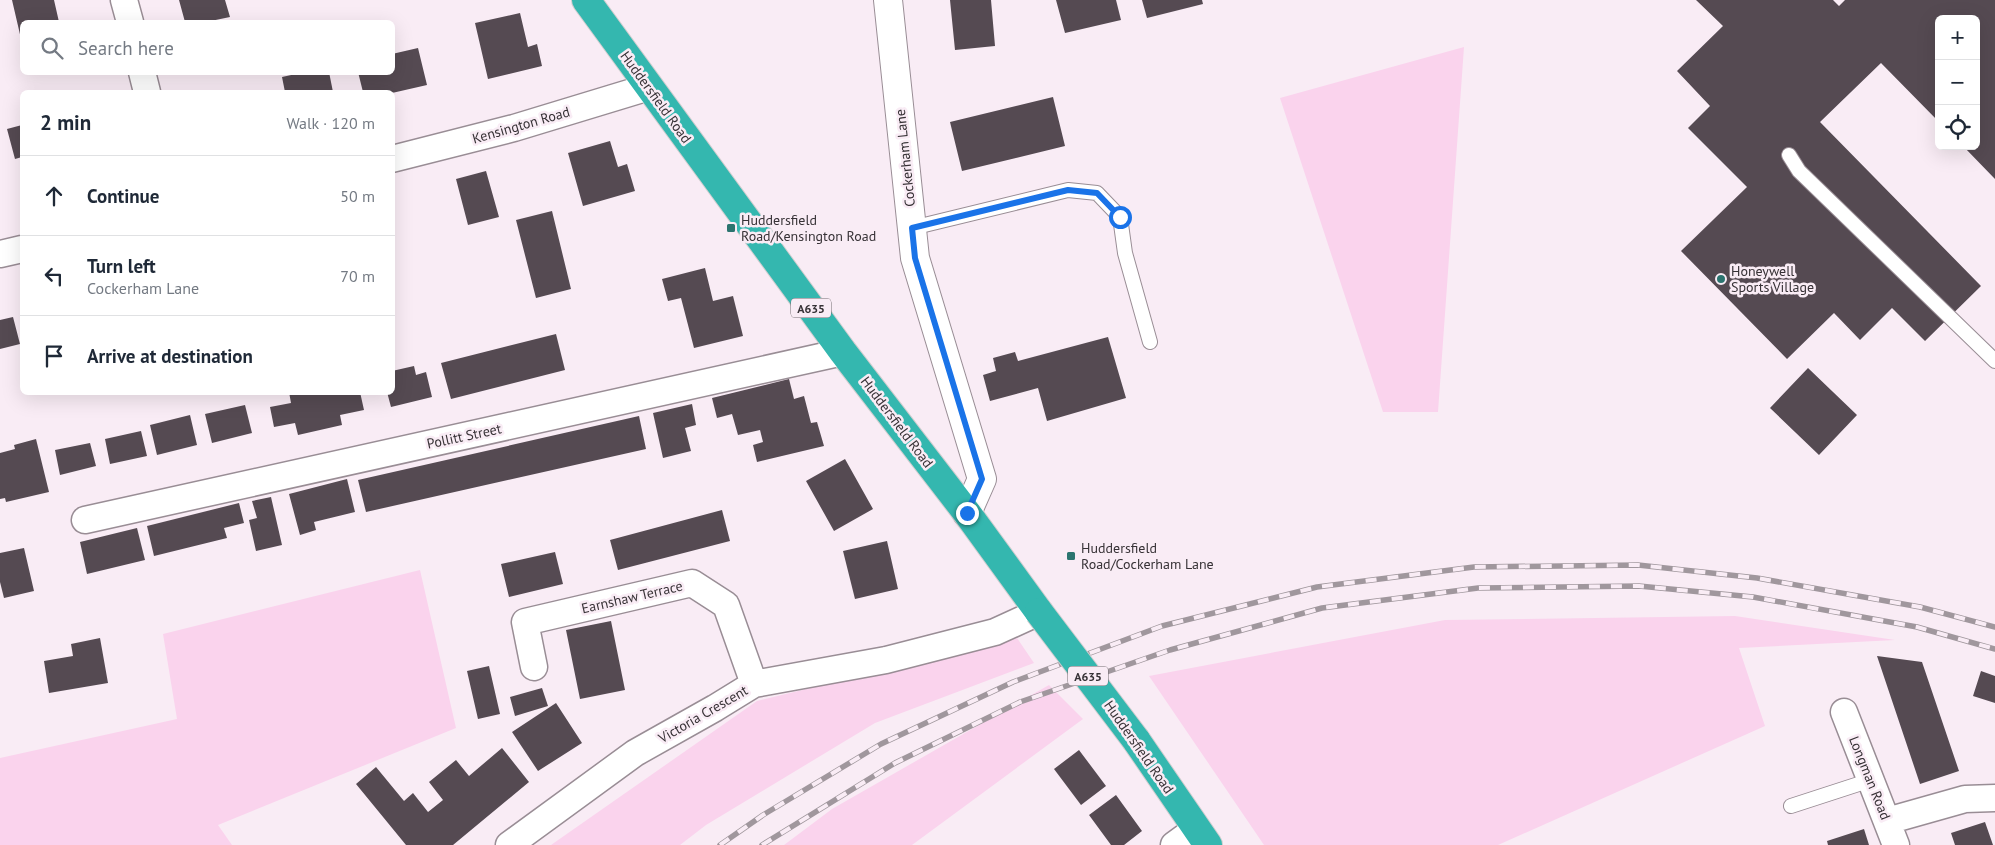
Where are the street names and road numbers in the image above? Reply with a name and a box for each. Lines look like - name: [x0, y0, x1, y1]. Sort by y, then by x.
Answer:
- street label: Huddersfield Road: [617, 47, 695, 147]
- street label: Kensington Road: [470, 102, 572, 148]
- street label: Cockerham Lane: [891, 108, 919, 208]
- road number: A635: [791, 298, 831, 318]
- street label: Huddersfield Road: [857, 373, 937, 471]
- street label: Pollitt Street: [425, 419, 503, 453]
- street label: Earnshaw Terrace: [580, 577, 684, 617]
- road number: A635: [1068, 666, 1108, 686]
- street label: Victoria Crescent: [654, 681, 751, 747]
- street label: Huddersfield Road: [1100, 697, 1178, 797]
- street label: Longman Road: [1845, 734, 1895, 822]

